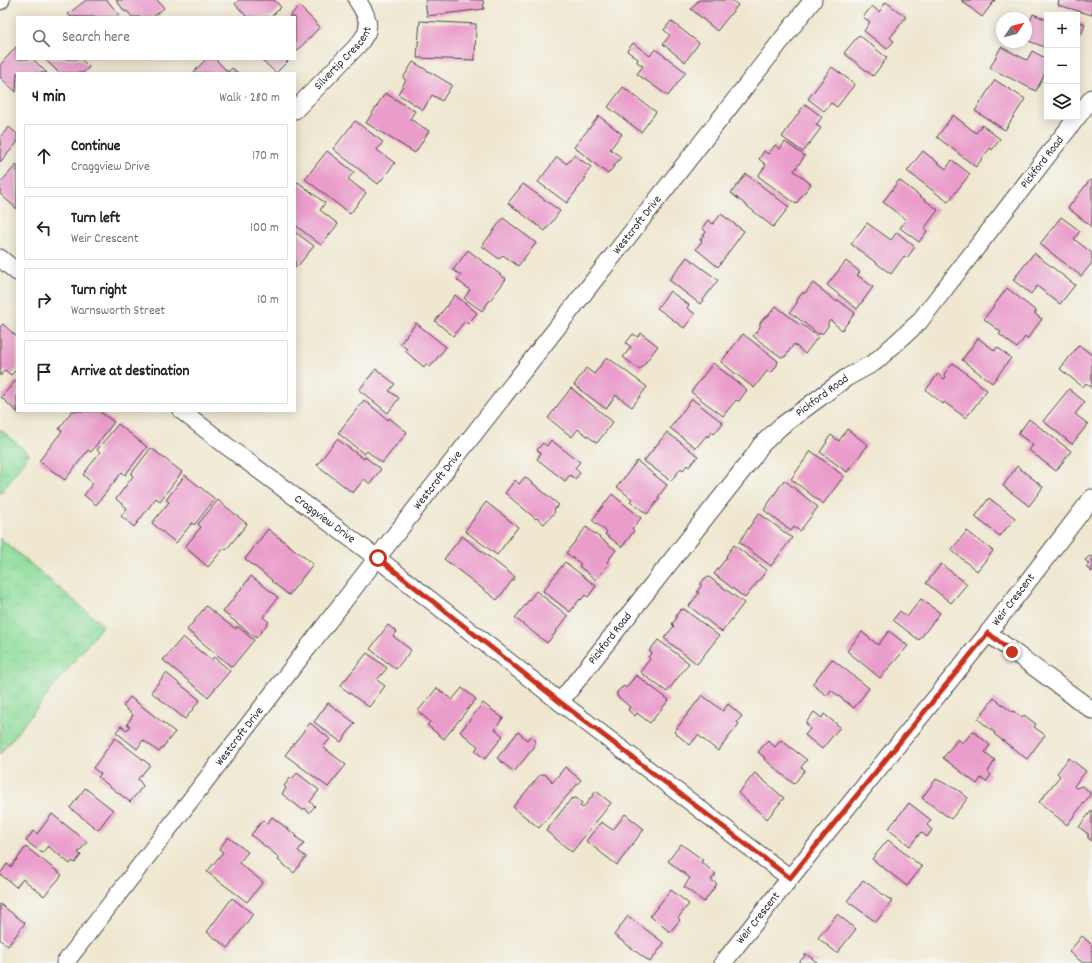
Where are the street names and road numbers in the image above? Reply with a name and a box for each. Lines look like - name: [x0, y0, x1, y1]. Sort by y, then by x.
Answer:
- street label: Silvertip Crescent: [310, 25, 376, 94]
- street label: Pickford Road: [1017, 132, 1068, 192]
- street label: Westcroft Drive: [609, 192, 666, 258]
- street label: Pickford Road: [792, 370, 852, 421]
- street label: Westcroft Drive: [409, 447, 466, 513]
- street label: Craggview Drive: [290, 491, 359, 548]
- street label: Weir Crescent: [988, 570, 1040, 630]
- street label: Pickford Road: [584, 609, 636, 668]
- street label: Westcroft Drive: [211, 703, 268, 770]
- street label: Weir Crescent: [732, 888, 785, 948]

